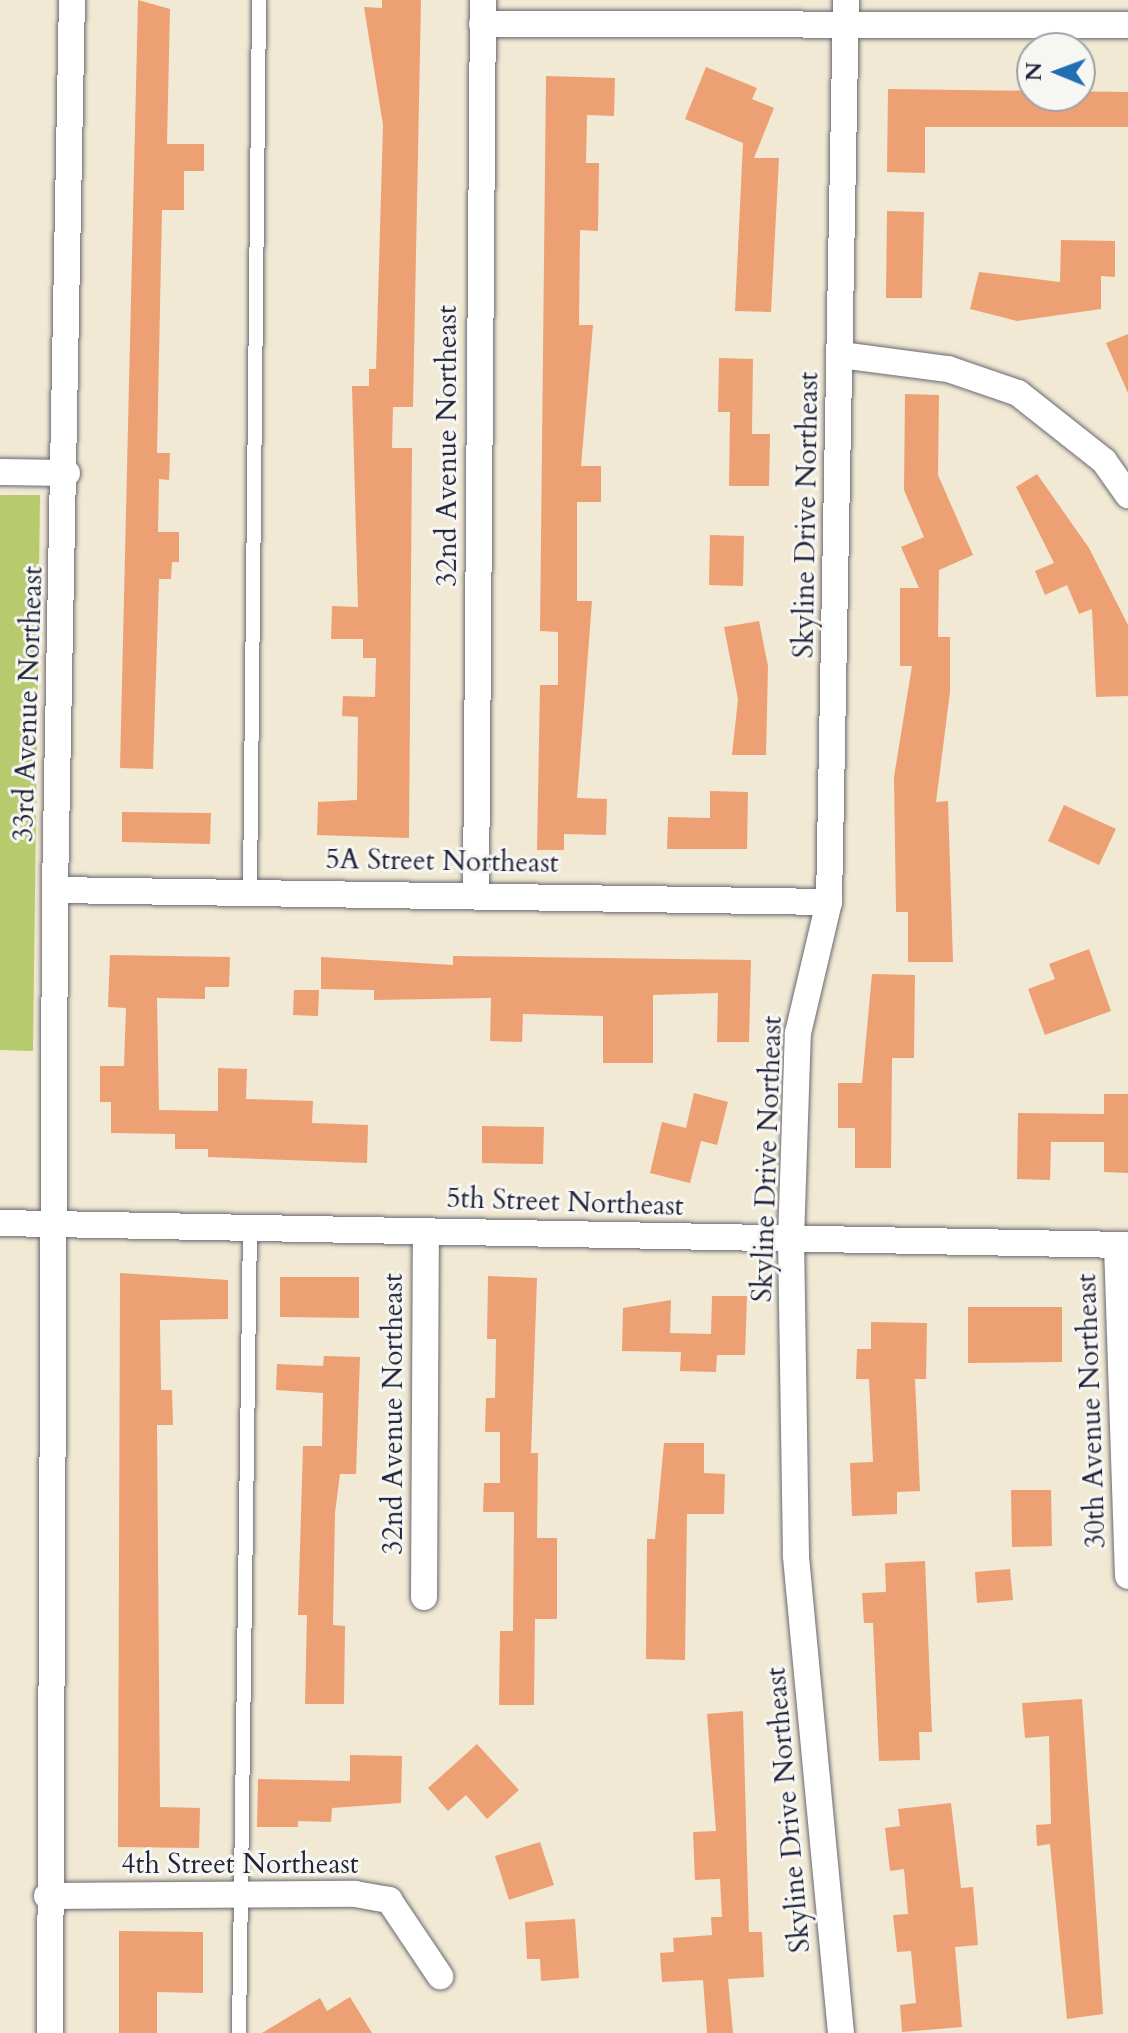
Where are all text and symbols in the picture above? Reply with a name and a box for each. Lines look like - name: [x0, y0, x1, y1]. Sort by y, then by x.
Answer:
- north arrow: [1016, 32, 1096, 112]
- text: N: [1019, 62, 1049, 81]
- street label: 32nd Avenue Northeast: [430, 305, 464, 587]
- street label: Skyline Drive Northeast: [787, 371, 825, 659]
- street label: 33rd Avenue Northeast: [6, 565, 50, 843]
- street label: 5A Street Northeast: [325, 842, 559, 880]
- street label: Skyline Drive Northeast: [745, 1015, 789, 1303]
- street label: 5th Street Northeast: [446, 1181, 684, 1223]
- street label: 32nd Avenue Northeast: [376, 1273, 410, 1555]
- street label: 30th Avenue Northeast: [1069, 1273, 1113, 1549]
- street label: Skyline Drive Northeast: [759, 1666, 817, 1954]
- street label: 4th Street Northeast: [121, 1847, 359, 1881]

